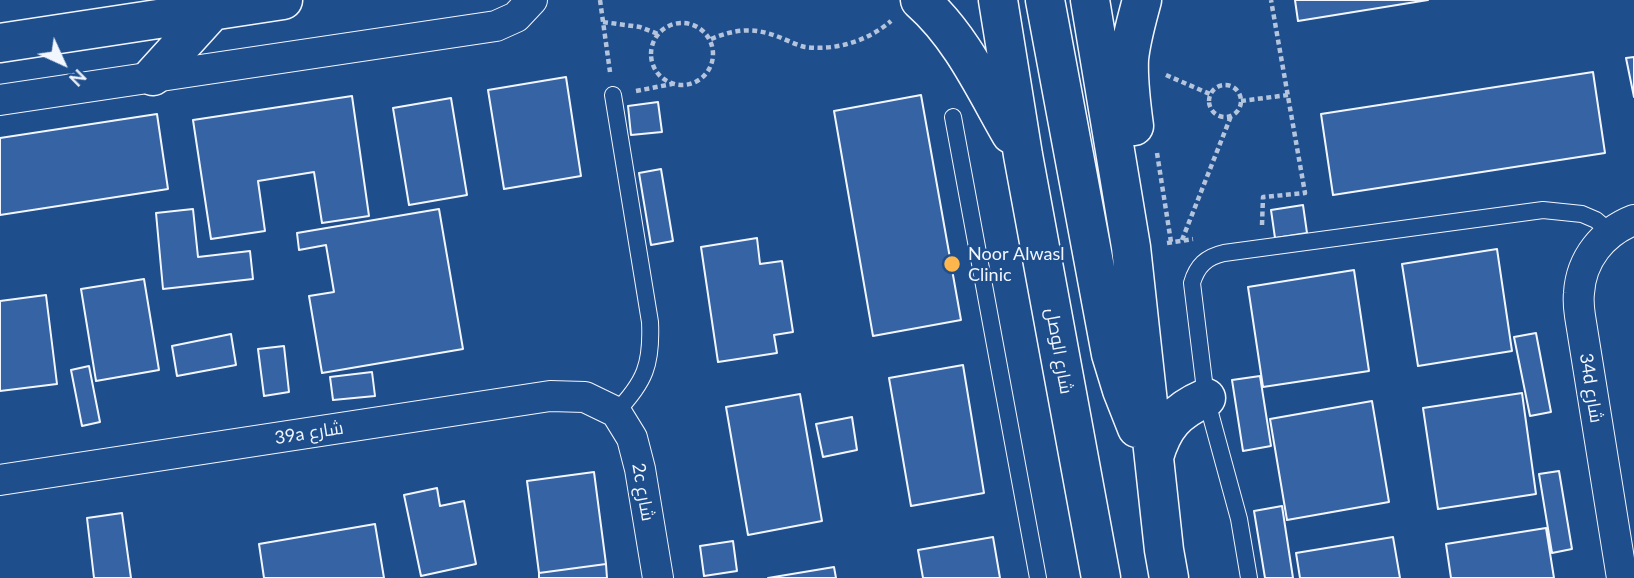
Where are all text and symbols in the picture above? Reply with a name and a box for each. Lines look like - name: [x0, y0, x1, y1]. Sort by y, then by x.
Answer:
- north arrow: [28, 28, 98, 98]
- text: N: [65, 65, 92, 92]
- place label: Noor Alwasl Clinic: [968, 243, 1064, 286]
- marker: Noor Alwasl Clinic: [942, 254, 962, 274]
- street label: شارع الوصل: [1041, 306, 1077, 396]
- street label: 34d شارع: [1575, 352, 1607, 424]
- street label: 39a شارع: [273, 417, 345, 449]
- street label: 2c شارع: [627, 461, 659, 523]

